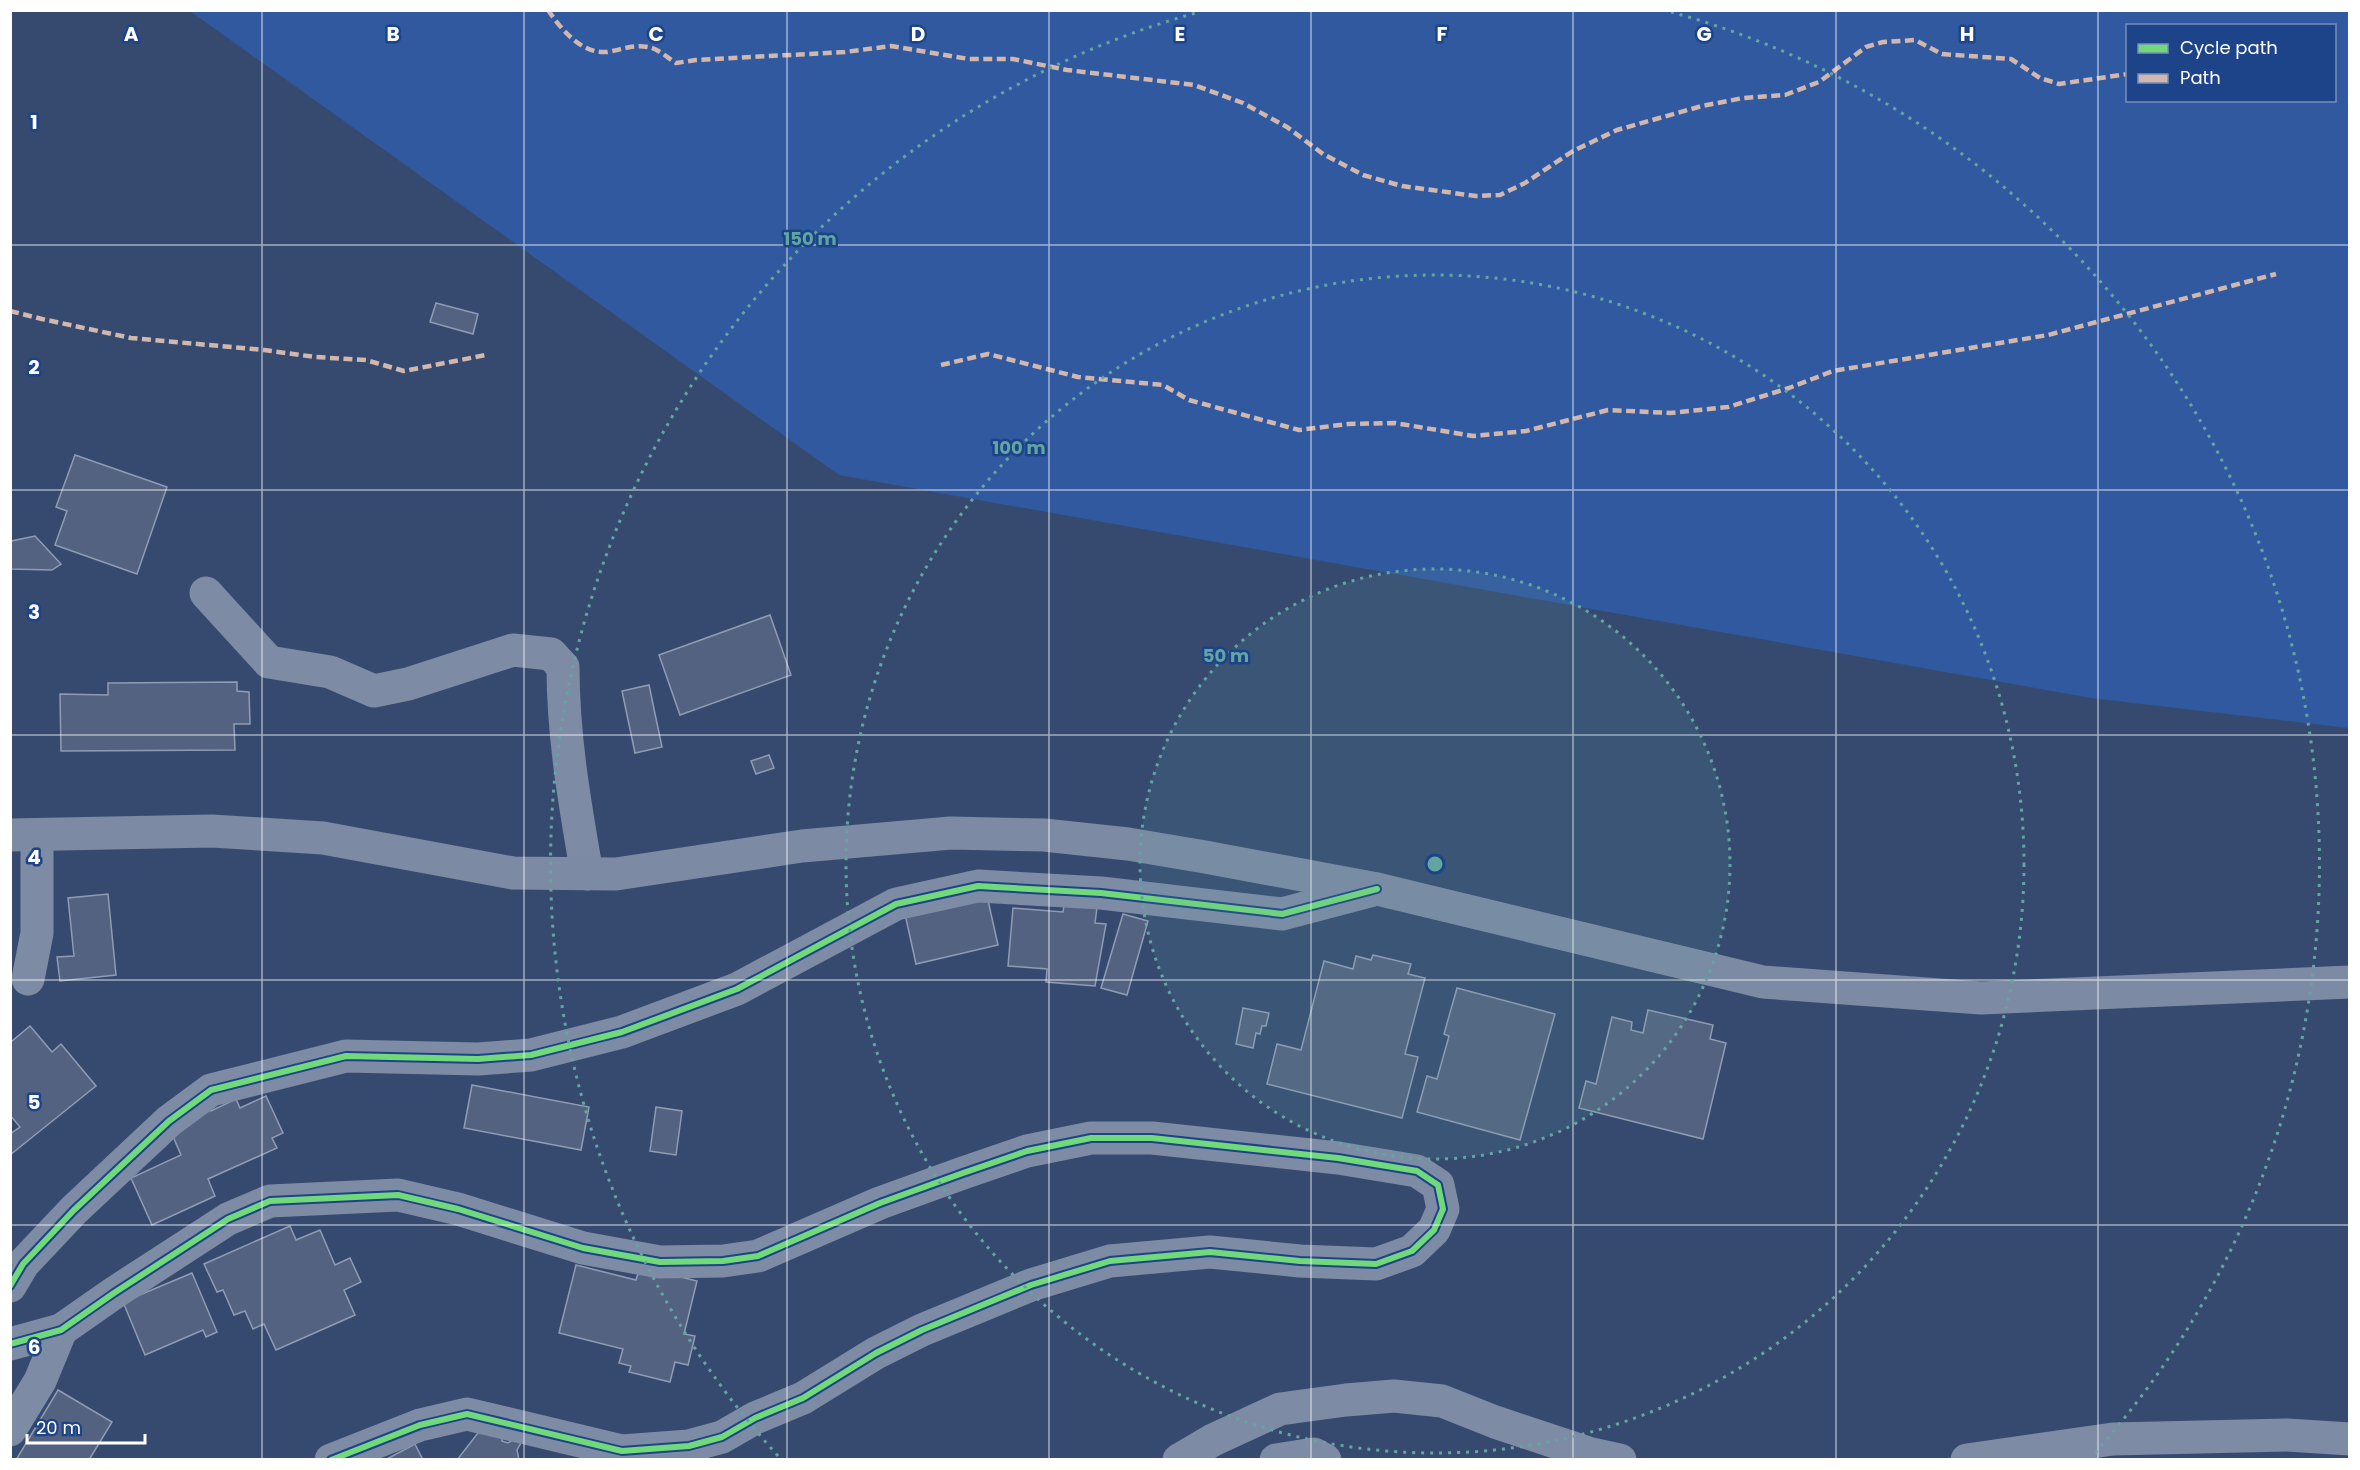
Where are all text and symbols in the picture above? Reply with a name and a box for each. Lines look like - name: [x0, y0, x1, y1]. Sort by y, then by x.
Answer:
- text: A: [124, 20, 139, 48]
- text: B: [386, 20, 400, 48]
- text: C: [648, 20, 664, 48]
- text: D: [911, 20, 925, 48]
- text: E: [1175, 20, 1185, 48]
- text: F: [1437, 20, 1448, 48]
- text: G: [1696, 20, 1712, 48]
- text: H: [1960, 20, 1974, 48]
- legend: [2126, 24, 2336, 102]
- text: Cycle path: [2180, 35, 2278, 60]
- text: Path: [2180, 65, 2221, 90]
- text: 1: [30, 108, 38, 136]
- text: 150 m: [783, 226, 837, 251]
- text: 2: [28, 353, 40, 381]
- text: 100 m: [992, 435, 1046, 460]
- text: 3: [28, 598, 40, 626]
- text: 50 m: [1203, 643, 1249, 668]
- text: 4: [27, 843, 41, 871]
- centre of rings: [1425, 854, 1445, 874]
- text: 5: [28, 1088, 41, 1116]
- text: 6: [28, 1333, 40, 1361]
- scale bar: [27, 1407, 146, 1445]
- text: 20 m: [36, 1415, 81, 1440]

